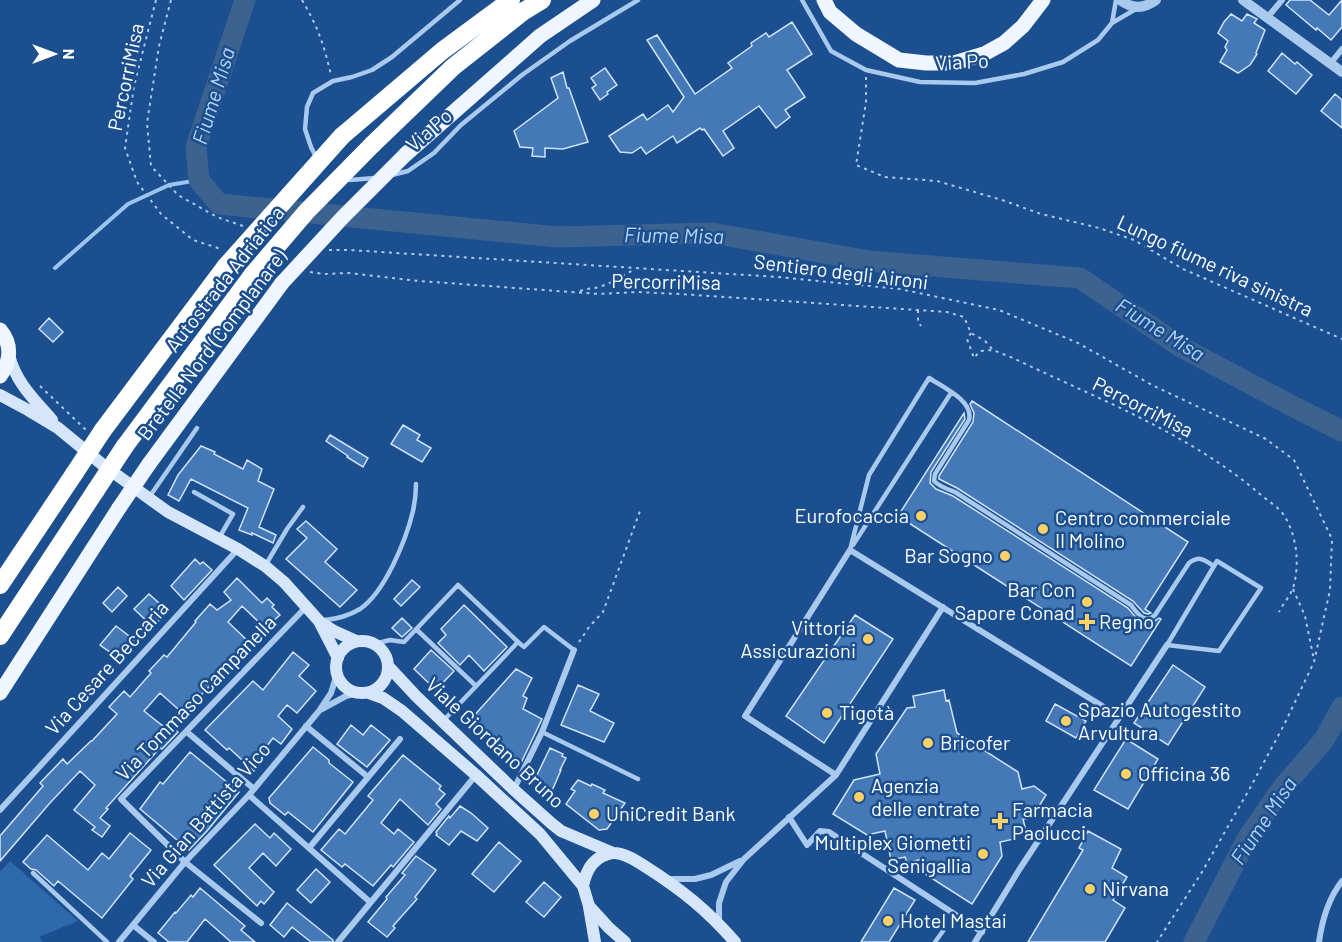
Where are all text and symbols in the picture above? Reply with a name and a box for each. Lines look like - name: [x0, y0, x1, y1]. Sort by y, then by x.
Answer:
- street label: PercorriMisa: [102, 21, 148, 133]
- north arrow: [24, 24, 84, 84]
- water label: Fiume Misa: [186, 44, 239, 147]
- street label: Via Po: [935, 48, 989, 74]
- text: N: [60, 49, 79, 59]
- street label: Via Po: [400, 103, 456, 156]
- street label: Autostrada Adriatica: [160, 201, 289, 356]
- street label: Lungo fiume riva sinistra: [1114, 209, 1317, 321]
- water label: Fiume Misa: [624, 221, 724, 248]
- street label: Bretella Nord (Complanare): [132, 244, 291, 444]
- street label: Sentiero degli Aironi: [753, 248, 930, 294]
- street label: PercorriMisa: [611, 268, 721, 294]
- water label: Fiume Misa: [1112, 292, 1210, 366]
- street label: PercorriMisa: [1089, 371, 1198, 442]
- place label: Eurofocaccia: [794, 503, 909, 527]
- place label: Centro commerciale Il Molino: [1055, 505, 1231, 552]
- marker: Eurofocaccia: [914, 509, 928, 523]
- marker: Centro commerciale Il Molino: [1036, 522, 1050, 536]
- place label: Bar Sogno: [904, 543, 993, 567]
- marker: Bar Sogno: [998, 549, 1012, 563]
- place label: Bar Con Sapore Conad: [955, 577, 1075, 624]
- street label: Via Cesare Beccaria: [40, 595, 173, 739]
- marker: Bar Con Sapore Conad: [1080, 595, 1094, 609]
- place label: Regno: [1099, 609, 1154, 633]
- street label: Via Tommaso Campanella: [110, 610, 281, 785]
- place label: Vittoria Assicurazioni: [740, 615, 856, 662]
- marker: Regno: [1080, 615, 1094, 629]
- marker: Vittoria Assicurazioni: [861, 632, 875, 646]
- street label: Viale Giordano Bruno: [421, 672, 570, 813]
- place label: Spazio Autogestito Arvultura: [1078, 697, 1242, 744]
- place label: Tigotà: [839, 700, 894, 724]
- marker: Tigotà: [820, 706, 834, 720]
- marker: Spazio Autogestito Arvultura: [1059, 714, 1073, 728]
- place label: Bricofer: [940, 730, 1010, 754]
- marker: Bricofer: [921, 736, 935, 750]
- street label: Via Gian Battista Vico: [136, 737, 275, 892]
- place label: Officina 36: [1138, 761, 1230, 785]
- marker: Officina 36: [1119, 767, 1133, 781]
- water label: Fiume Misa: [1224, 772, 1301, 869]
- place label: Agenzia delle entrate: [871, 773, 980, 820]
- marker: Agenzia delle entrate: [852, 790, 866, 804]
- place label: Farmacia Paolucci: [1012, 797, 1093, 844]
- place label: UniCredit Bank: [606, 801, 736, 825]
- marker: UniCredit Bank: [587, 807, 601, 821]
- marker: Farmacia Paolucci: [993, 814, 1007, 828]
- place label: Multiplex Giometti Senigallia: [815, 830, 971, 877]
- marker: Multiplex Giometti Senigallia: [976, 847, 990, 861]
- place label: Nirvana: [1102, 876, 1169, 900]
- marker: Nirvana: [1083, 882, 1097, 896]
- place label: Hotel Mastai: [900, 908, 1007, 932]
- marker: Hotel Mastai: [881, 914, 895, 928]

